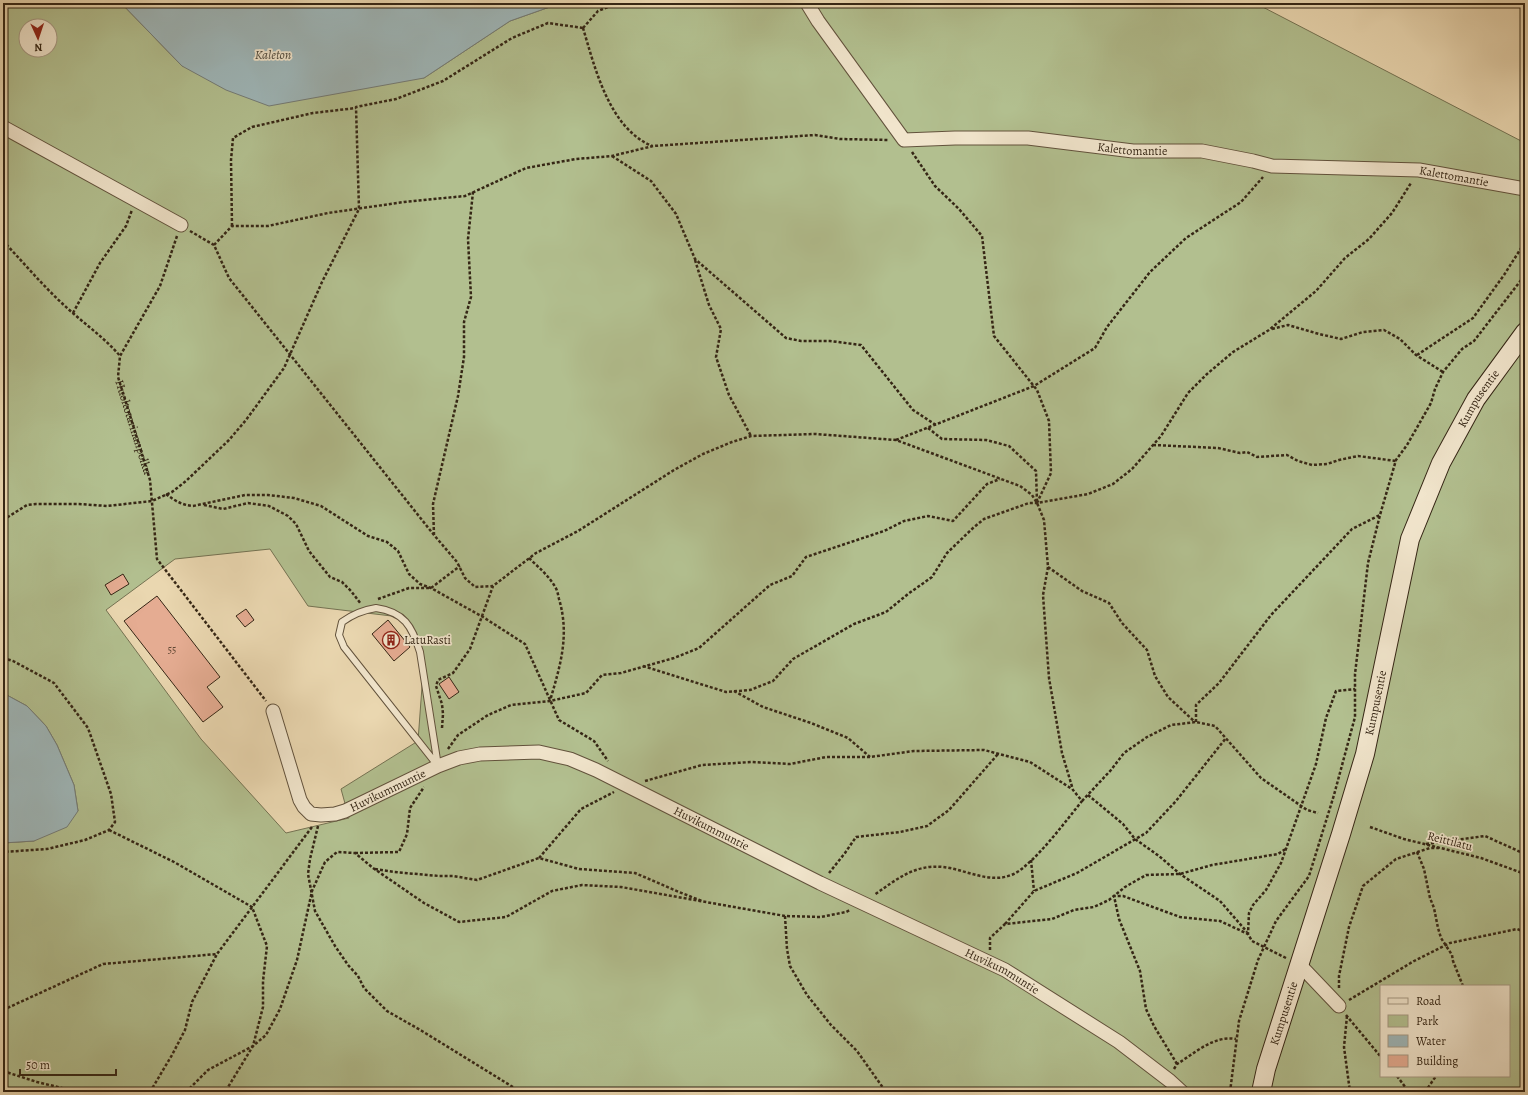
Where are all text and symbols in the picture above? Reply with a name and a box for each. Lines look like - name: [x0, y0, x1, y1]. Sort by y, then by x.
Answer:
- north arrow: [18, 18, 58, 58]
- text: N: [34, 40, 43, 55]
- water label: Kaleton: [255, 46, 291, 63]
- street label: Kalettomantie: [1096, 139, 1167, 159]
- street label: Kalettomantie: [1418, 162, 1490, 190]
- street label: Kumpusentie: [1454, 366, 1503, 430]
- street label: Huoltotarinanpolku: [111, 378, 156, 477]
- building icon: LatuRasti: [381, 630, 401, 650]
- place label: LatuRasti: [404, 632, 451, 648]
- house number: 55: [168, 643, 176, 656]
- street label: Kumpusentie: [1361, 669, 1390, 737]
- street label: Huvikummuntie: [347, 765, 428, 815]
- street label: Huvikummuntie: [671, 802, 752, 854]
- street label: Reittilatu: [1426, 828, 1475, 854]
- street label: Huvikummuntie: [962, 944, 1042, 998]
- street label: Kumpusentie: [1266, 979, 1301, 1047]
- legend: [1380, 985, 1510, 1077]
- text: Road: [1416, 993, 1442, 1009]
- text: Park: [1416, 1013, 1439, 1029]
- text: Water: [1415, 1033, 1446, 1049]
- scale bar: [20, 1051, 116, 1077]
- text: Building: [1416, 1053, 1458, 1069]
- text: 50 m: [26, 1057, 50, 1073]

